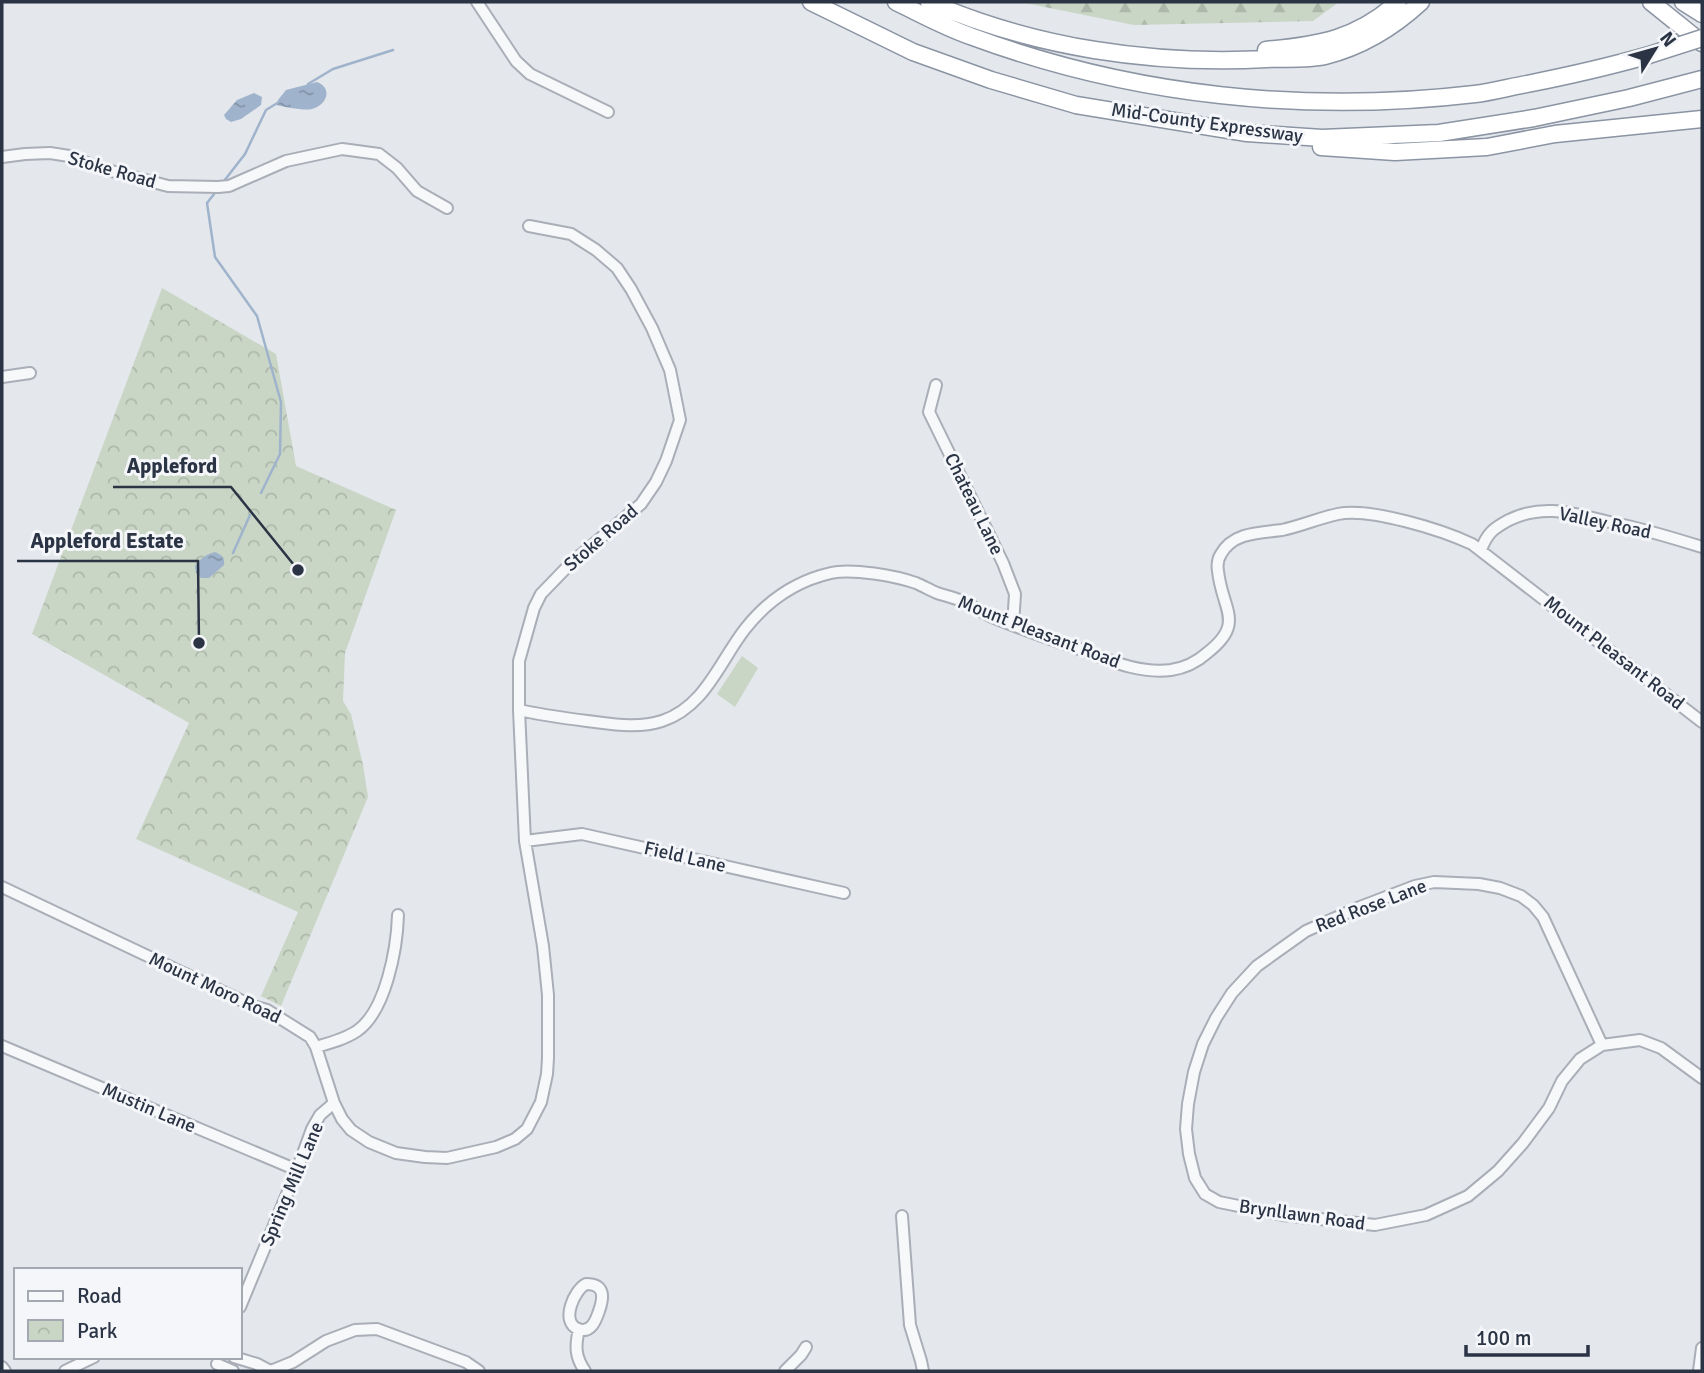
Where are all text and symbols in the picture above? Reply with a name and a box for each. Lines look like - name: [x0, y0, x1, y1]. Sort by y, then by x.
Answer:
- north arrow: [1620, 14, 1690, 84]
- text: N: [1654, 27, 1681, 52]
- street label: Mid-County Expressway: [1110, 98, 1304, 148]
- street label: Stoke Road: [65, 146, 159, 194]
- callout: Appleford: [113, 445, 231, 487]
- street label: Chateau Lane: [939, 449, 1009, 559]
- text: Appleford: [127, 453, 217, 479]
- street label: Stoke Road: [559, 499, 643, 577]
- street label: Valley Road: [1557, 502, 1653, 544]
- callout: Appleford Estate: [17, 519, 198, 561]
- text: Appleford Estate: [30, 528, 184, 554]
- street label: Mount Pleasant Road: [954, 590, 1124, 674]
- street label: Mount Pleasant Road: [1539, 591, 1689, 715]
- street label: Field Lane: [642, 836, 728, 878]
- street label: Red Rose Lane: [1312, 874, 1430, 938]
- street label: Mount Moro Road: [145, 947, 285, 1029]
- street label: Mustin Lane: [98, 1077, 200, 1139]
- street label: Spring Mill Lane: [255, 1118, 329, 1250]
- street label: Brynllawn Road: [1237, 1194, 1367, 1236]
- legend: [14, 1268, 242, 1359]
- text: Road: [77, 1283, 122, 1309]
- scale bar: [1466, 1314, 1588, 1358]
- text: Park: [77, 1318, 118, 1344]
- text: 100 m: [1476, 1325, 1531, 1351]

